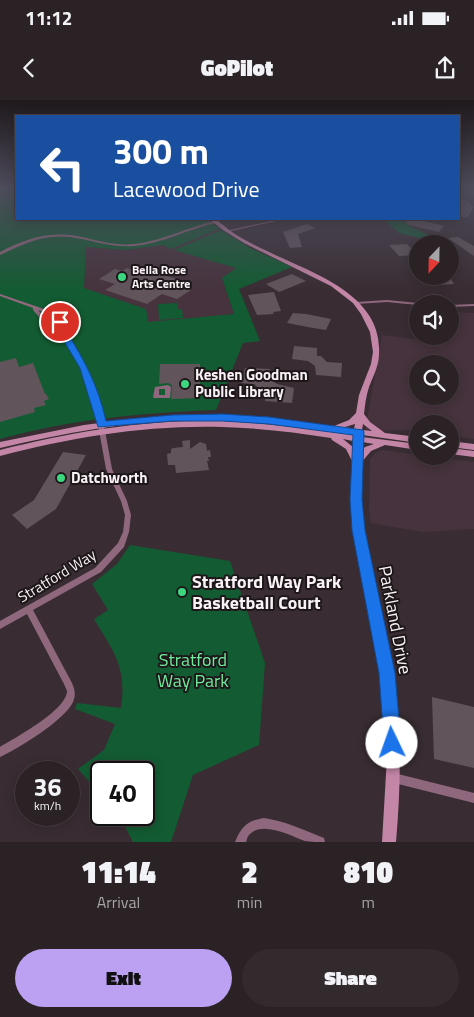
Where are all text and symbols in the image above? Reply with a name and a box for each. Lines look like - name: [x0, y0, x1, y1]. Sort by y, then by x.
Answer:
- text: 11:12: [25, 3, 72, 32]
- text: GoPilot: [201, 51, 273, 85]
- icon: back: [15, 54, 43, 82]
- icon: share: [431, 54, 459, 82]
- text: 300 m: [113, 124, 209, 178]
- icon: left: [30, 135, 95, 200]
- text: Lacewood Drive: [113, 172, 260, 206]
- north arrow: [409, 235, 459, 285]
- map controls: [409, 235, 459, 465]
- place label: Bella Rose Arts Centre: [132, 260, 191, 293]
- marker: Bella Rose Arts Centre: [116, 271, 128, 283]
- button: sound: [409, 295, 459, 345]
- pin: [39, 301, 81, 343]
- icon: arrive: [46, 308, 74, 336]
- button: search: [409, 355, 459, 405]
- place label: Keshen Goodman Public Library: [195, 363, 308, 403]
- marker: Keshen Goodman Public Library: [179, 378, 191, 390]
- button: layers: [409, 415, 459, 465]
- place label: Datchworth: [71, 466, 148, 489]
- marker: Datchworth: [55, 472, 67, 484]
- street label: Stratford Way: [13, 543, 100, 608]
- street label: Parkland Drive: [372, 563, 419, 677]
- place label: Stratford Way Park Basketball Court: [192, 568, 342, 616]
- marker: Stratford Way Park Basketball Court: [176, 586, 188, 598]
- park label: Stratford Way Park: [157, 646, 229, 694]
- position arrow: [365, 716, 417, 768]
- speed limit sign: 40: [90, 761, 155, 826]
- text: 36: [33, 768, 62, 806]
- text: km/h: [34, 796, 61, 815]
- text: 11:14: [81, 849, 156, 895]
- text: 2: [241, 849, 258, 895]
- text: 810: [343, 849, 393, 895]
- text: Arrival: [97, 890, 140, 914]
- text: min: [237, 890, 262, 914]
- text: m: [361, 890, 375, 914]
- button: Exit: [15, 949, 232, 1007]
- button: Share: [242, 949, 459, 1007]

